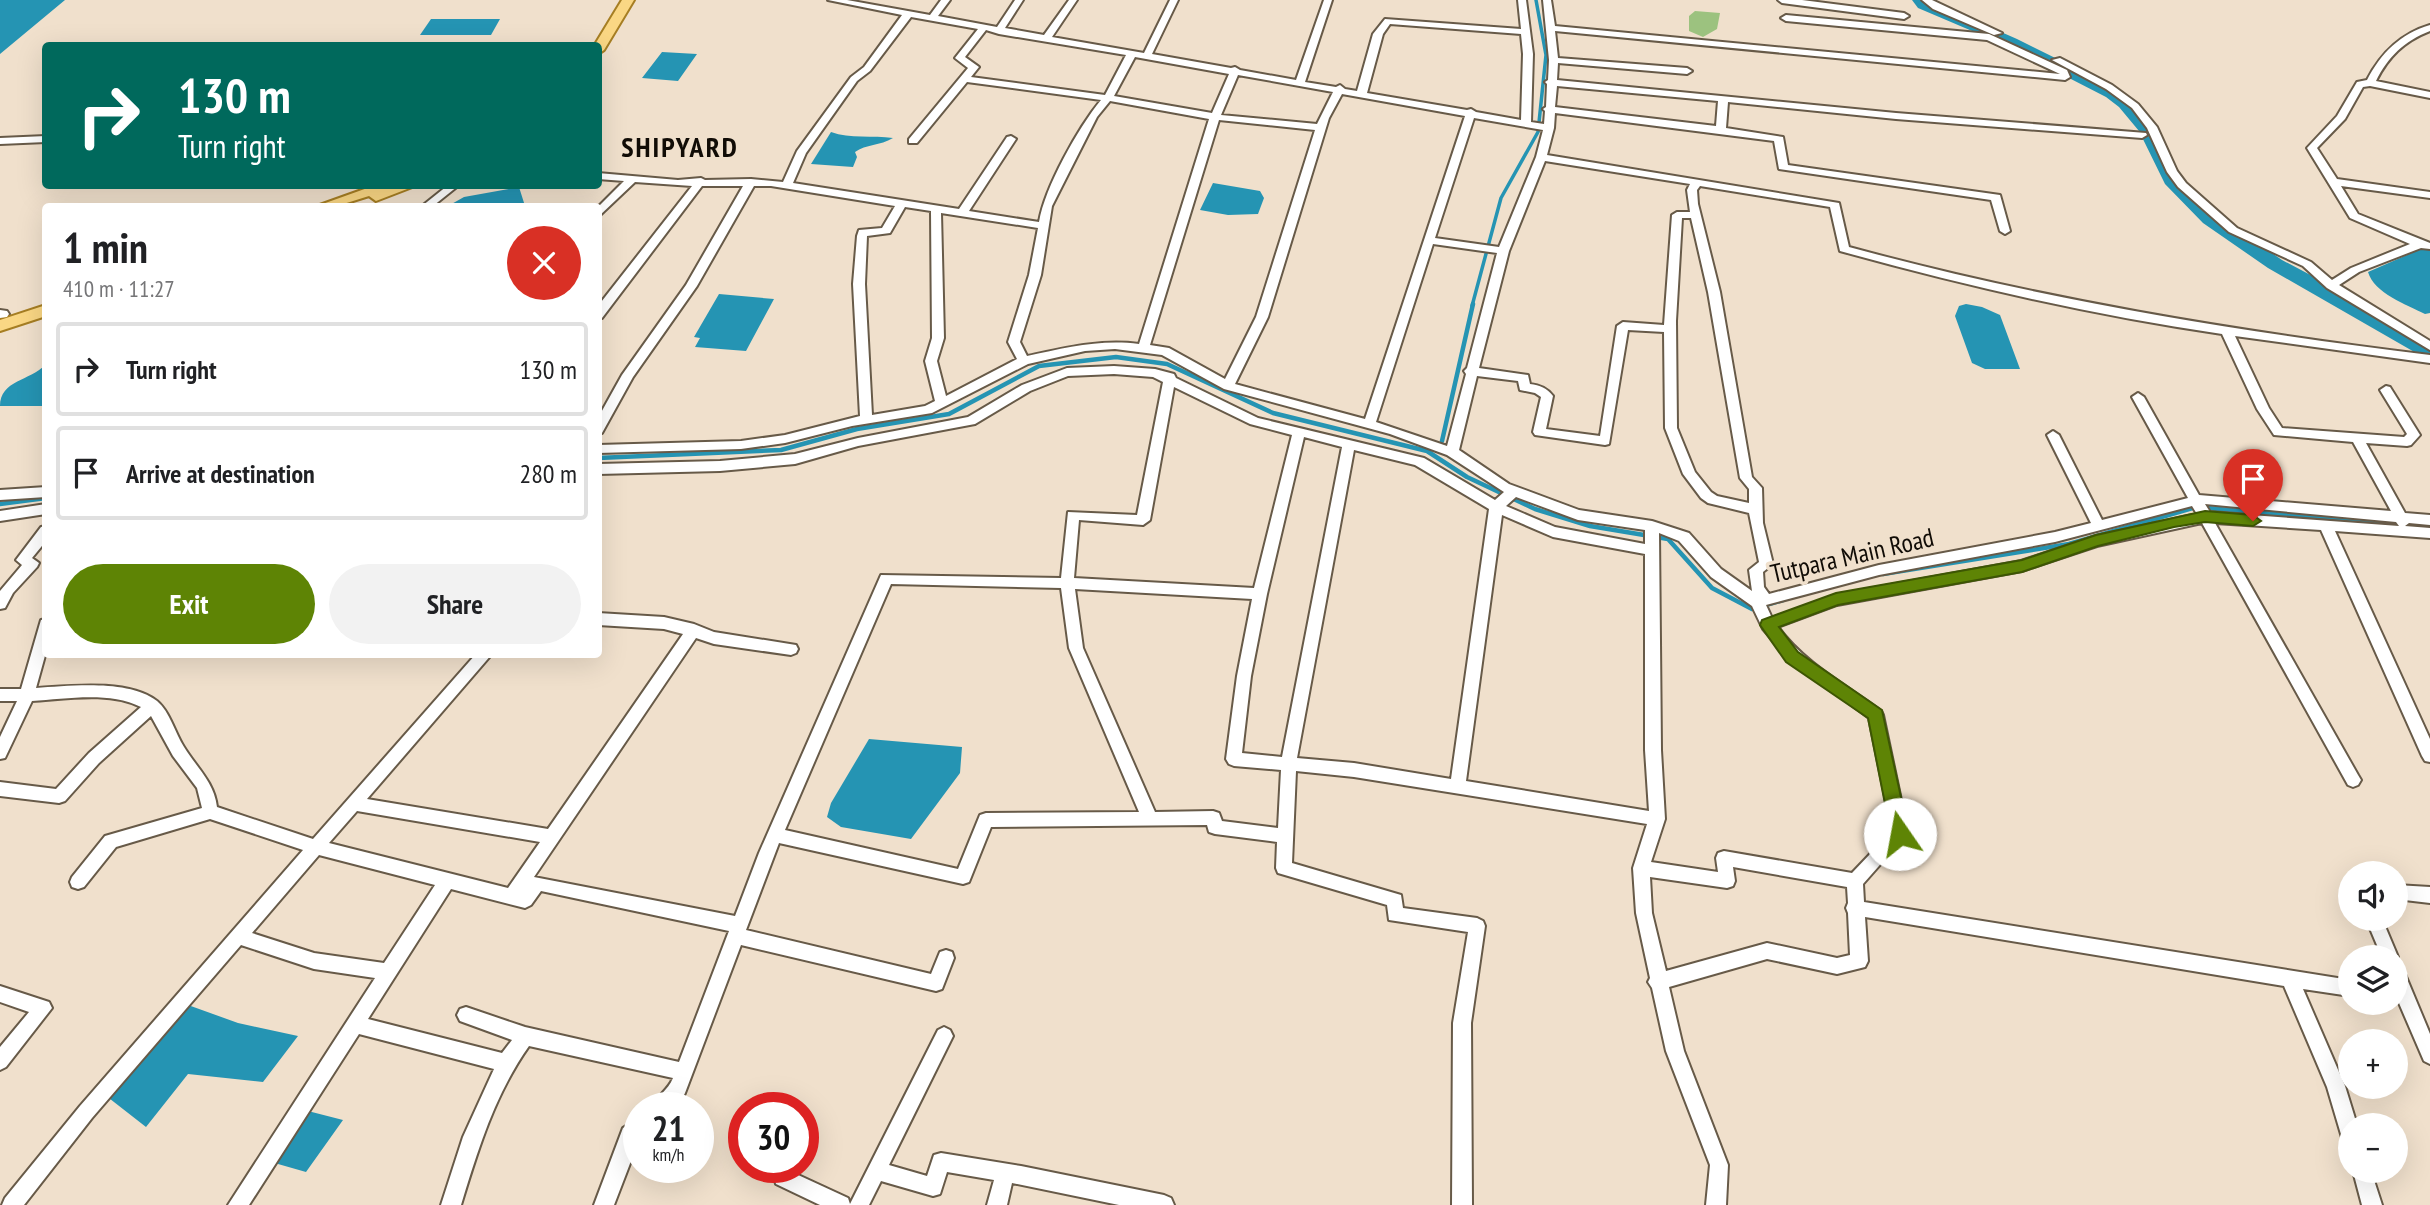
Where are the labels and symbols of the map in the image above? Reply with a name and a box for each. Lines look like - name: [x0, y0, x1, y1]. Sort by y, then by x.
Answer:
- district label: SHIPYARD: [621, 128, 739, 165]
- pin: [2223, 449, 2283, 521]
- street label: Tutpara Main Road: [1767, 520, 1937, 590]
- position arrow: [1863, 797, 1937, 871]
- speed limit sign: 30: [728, 1092, 819, 1183]

